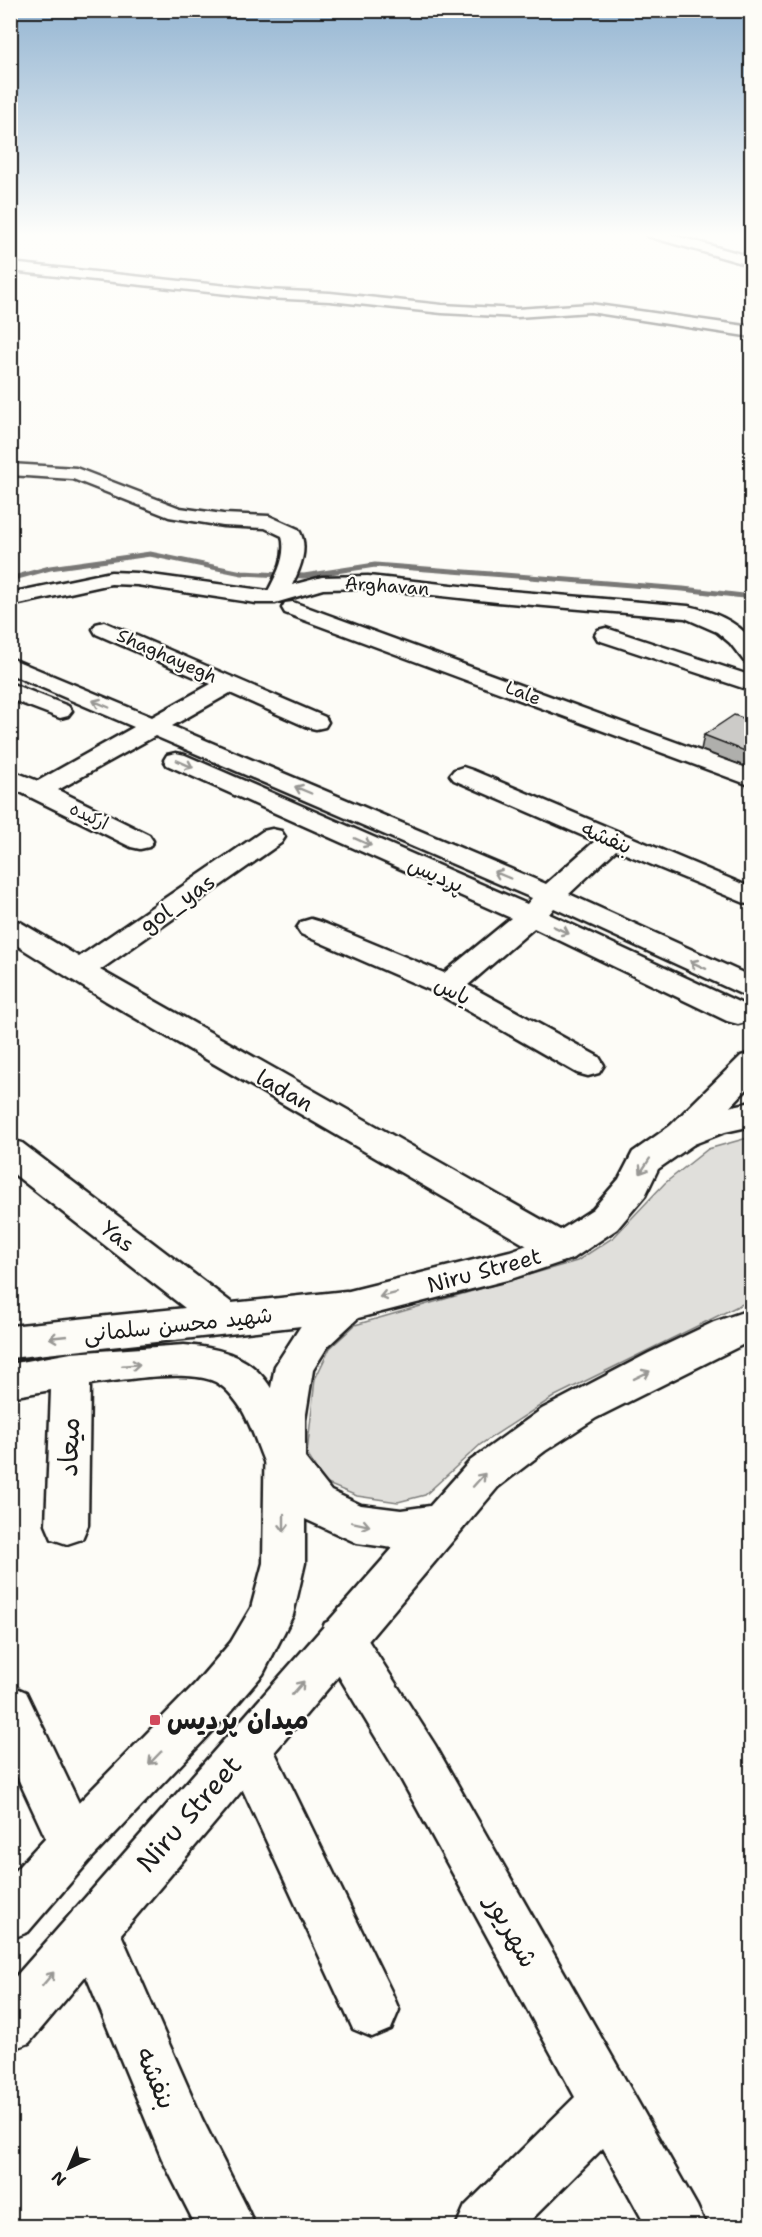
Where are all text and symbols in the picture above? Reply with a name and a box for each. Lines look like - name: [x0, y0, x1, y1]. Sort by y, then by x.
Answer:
- street label: Arghavan: [344, 571, 430, 601]
- street label: Shaghayegh: [113, 623, 221, 689]
- street label: Lale: [502, 675, 544, 711]
- one-way arrow: [92, 698, 111, 709]
- one-way arrow: [175, 759, 193, 770]
- one-way arrow: [295, 784, 313, 795]
- street label: ارکیده: [66, 796, 112, 836]
- street label: بنفشه: [577, 814, 637, 861]
- one-way arrow: [354, 837, 372, 849]
- street label: پردیس: [403, 849, 468, 899]
- street label: gol_yas: [134, 867, 221, 940]
- one-way arrow: [493, 869, 512, 880]
- one-way arrow: [551, 925, 569, 937]
- one-way arrow: [690, 958, 708, 970]
- street label: یاس: [430, 969, 476, 1012]
- street label: ladan: [251, 1063, 318, 1118]
- one-way arrow: [639, 1157, 652, 1174]
- street label: Yas: [95, 1214, 141, 1259]
- street label: Niru Street: [424, 1241, 544, 1300]
- one-way arrow: [379, 1290, 398, 1302]
- street label: شهید محسن سلمانی: [82, 1300, 274, 1349]
- one-way arrow: [49, 1332, 69, 1343]
- one-way arrow: [120, 1359, 140, 1370]
- one-way arrow: [632, 1368, 650, 1380]
- street label: میعاد: [49, 1417, 88, 1477]
- one-way arrow: [472, 1472, 486, 1487]
- one-way arrow: [278, 1512, 290, 1532]
- one-way arrow: [351, 1519, 370, 1530]
- one-way arrow: [291, 1680, 305, 1695]
- place label: میدان پردیس: [167, 1701, 309, 1738]
- marker: میدان پردیس: [148, 1713, 162, 1727]
- street label: Niru Street: [127, 1747, 250, 1880]
- one-way arrow: [148, 1751, 162, 1766]
- street label: شهریور: [476, 1886, 548, 1974]
- one-way arrow: [41, 1972, 55, 1987]
- street label: بنفشه: [127, 2041, 186, 2115]
- north arrow: [39, 2138, 99, 2198]
- text: N: [47, 2166, 71, 2190]

